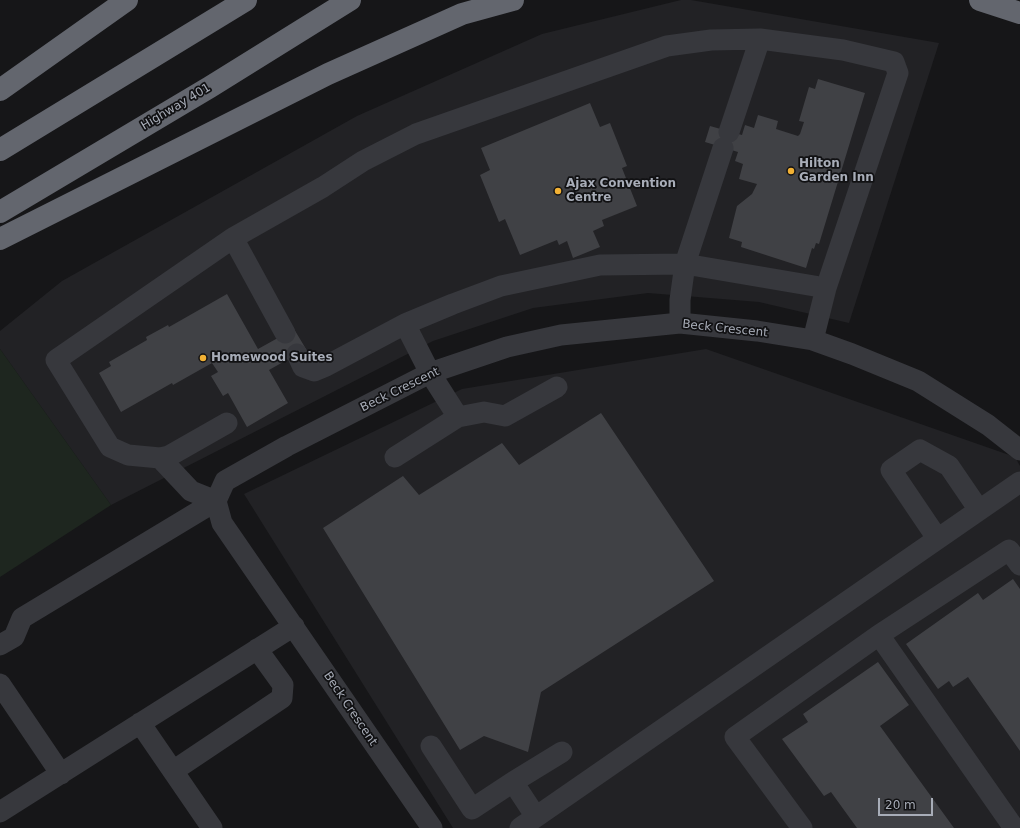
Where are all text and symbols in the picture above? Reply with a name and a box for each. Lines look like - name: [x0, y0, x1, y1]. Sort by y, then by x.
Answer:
- street label: Highway 401: [139, 81, 213, 133]
- place label: Hilton Garden Inn: [799, 157, 874, 185]
- marker: Hilton Garden Inn: [786, 166, 796, 176]
- place label: Ajax Convention Centre: [566, 177, 676, 205]
- marker: Ajax Convention Centre: [553, 186, 563, 196]
- street label: Beck Crescent: [682, 317, 768, 341]
- place label: Homewood Suites: [211, 351, 333, 365]
- marker: Homewood Suites: [198, 353, 208, 363]
- street label: Beck Crescent: [358, 365, 442, 415]
- street label: Beck Crescent: [320, 669, 380, 749]
- scale bar: [880, 790, 935, 816]
- text: 20 m: [885, 798, 916, 812]

